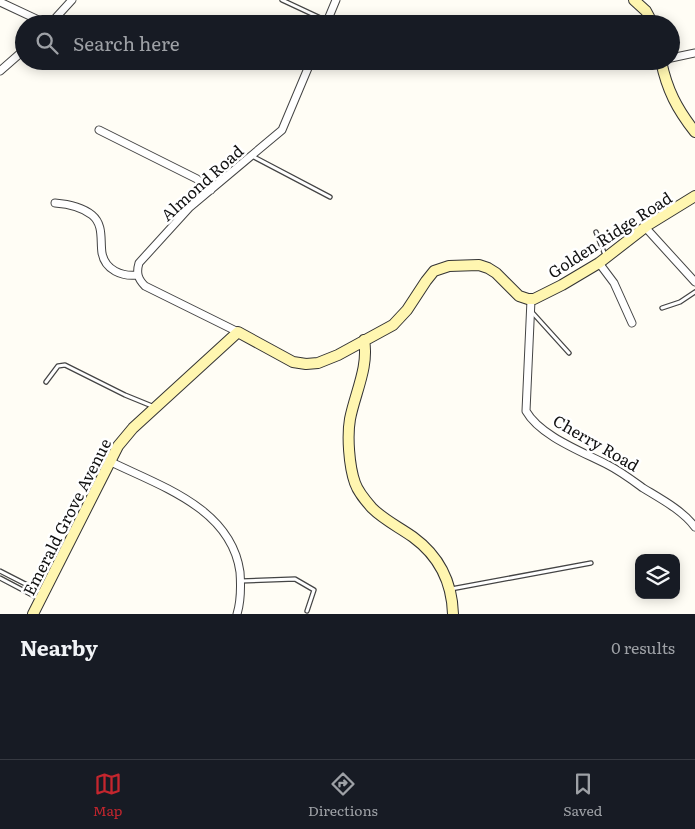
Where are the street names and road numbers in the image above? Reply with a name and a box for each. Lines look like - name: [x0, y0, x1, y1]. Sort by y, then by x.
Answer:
- street label: Almond Road: [155, 138, 248, 226]
- street label: Golden Ridge Road: [543, 185, 676, 283]
- street label: Cherry Road: [549, 408, 644, 477]
- street label: Emerald Grove Avenue: [16, 434, 116, 599]

